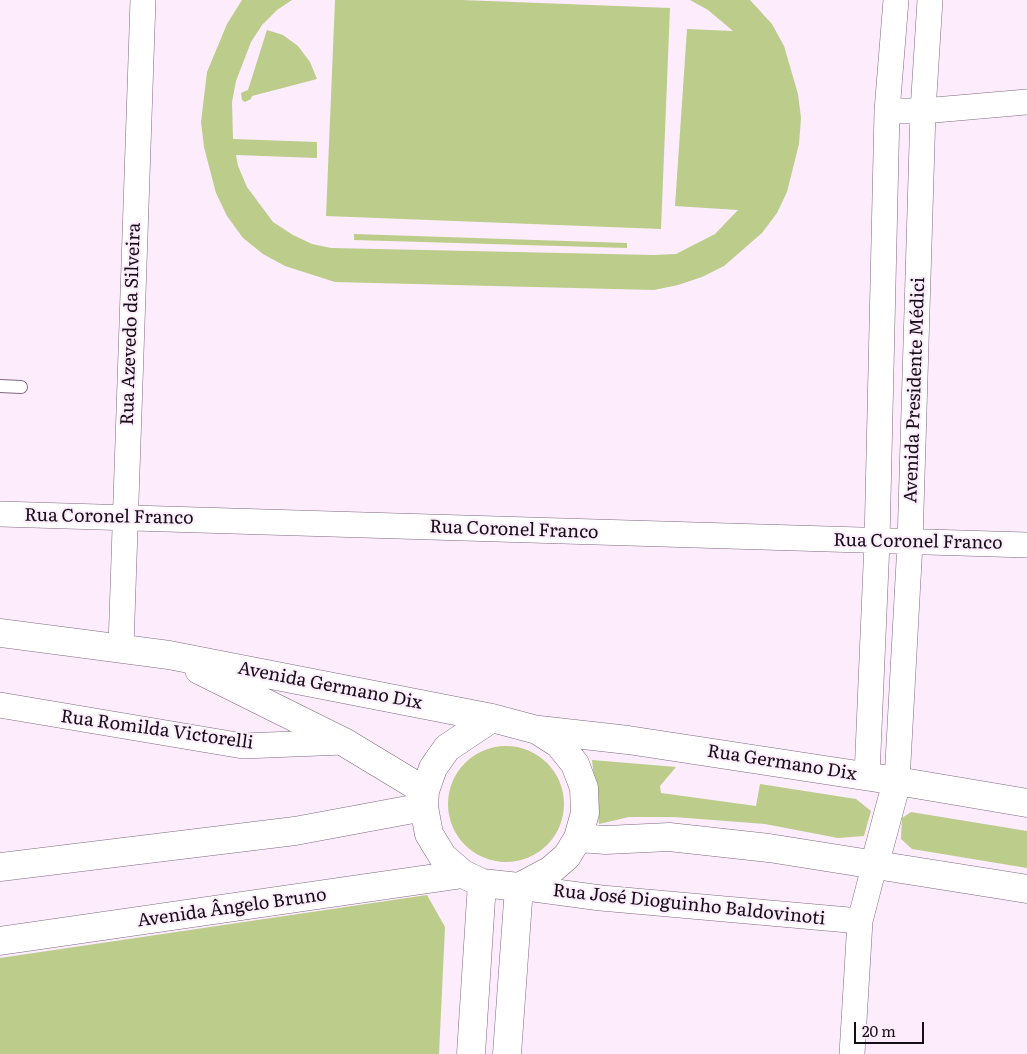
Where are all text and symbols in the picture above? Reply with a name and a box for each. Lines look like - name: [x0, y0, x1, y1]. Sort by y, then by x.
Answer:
- street label: Rua Azevedo da Silveira: [117, 222, 145, 426]
- street label: Avenida Presidente Médici: [900, 277, 930, 503]
- street label: Rua Coronel Franco: [24, 505, 194, 529]
- street label: Rua Coronel Franco: [429, 516, 599, 544]
- street label: Rua Coronel Franco: [833, 530, 1003, 554]
- street label: Avenida Germano Dix: [236, 658, 424, 714]
- street label: Rua Romilda Victorelli: [59, 706, 255, 754]
- street label: Rua Germano Dix: [706, 741, 858, 785]
- street label: Rua José Dioguinho Baldovinoti: [552, 880, 826, 930]
- street label: Avenida Ângelo Bruno: [136, 884, 328, 932]
- scale bar: [857, 1012, 927, 1044]
- text: 20 m: [862, 1019, 896, 1042]

